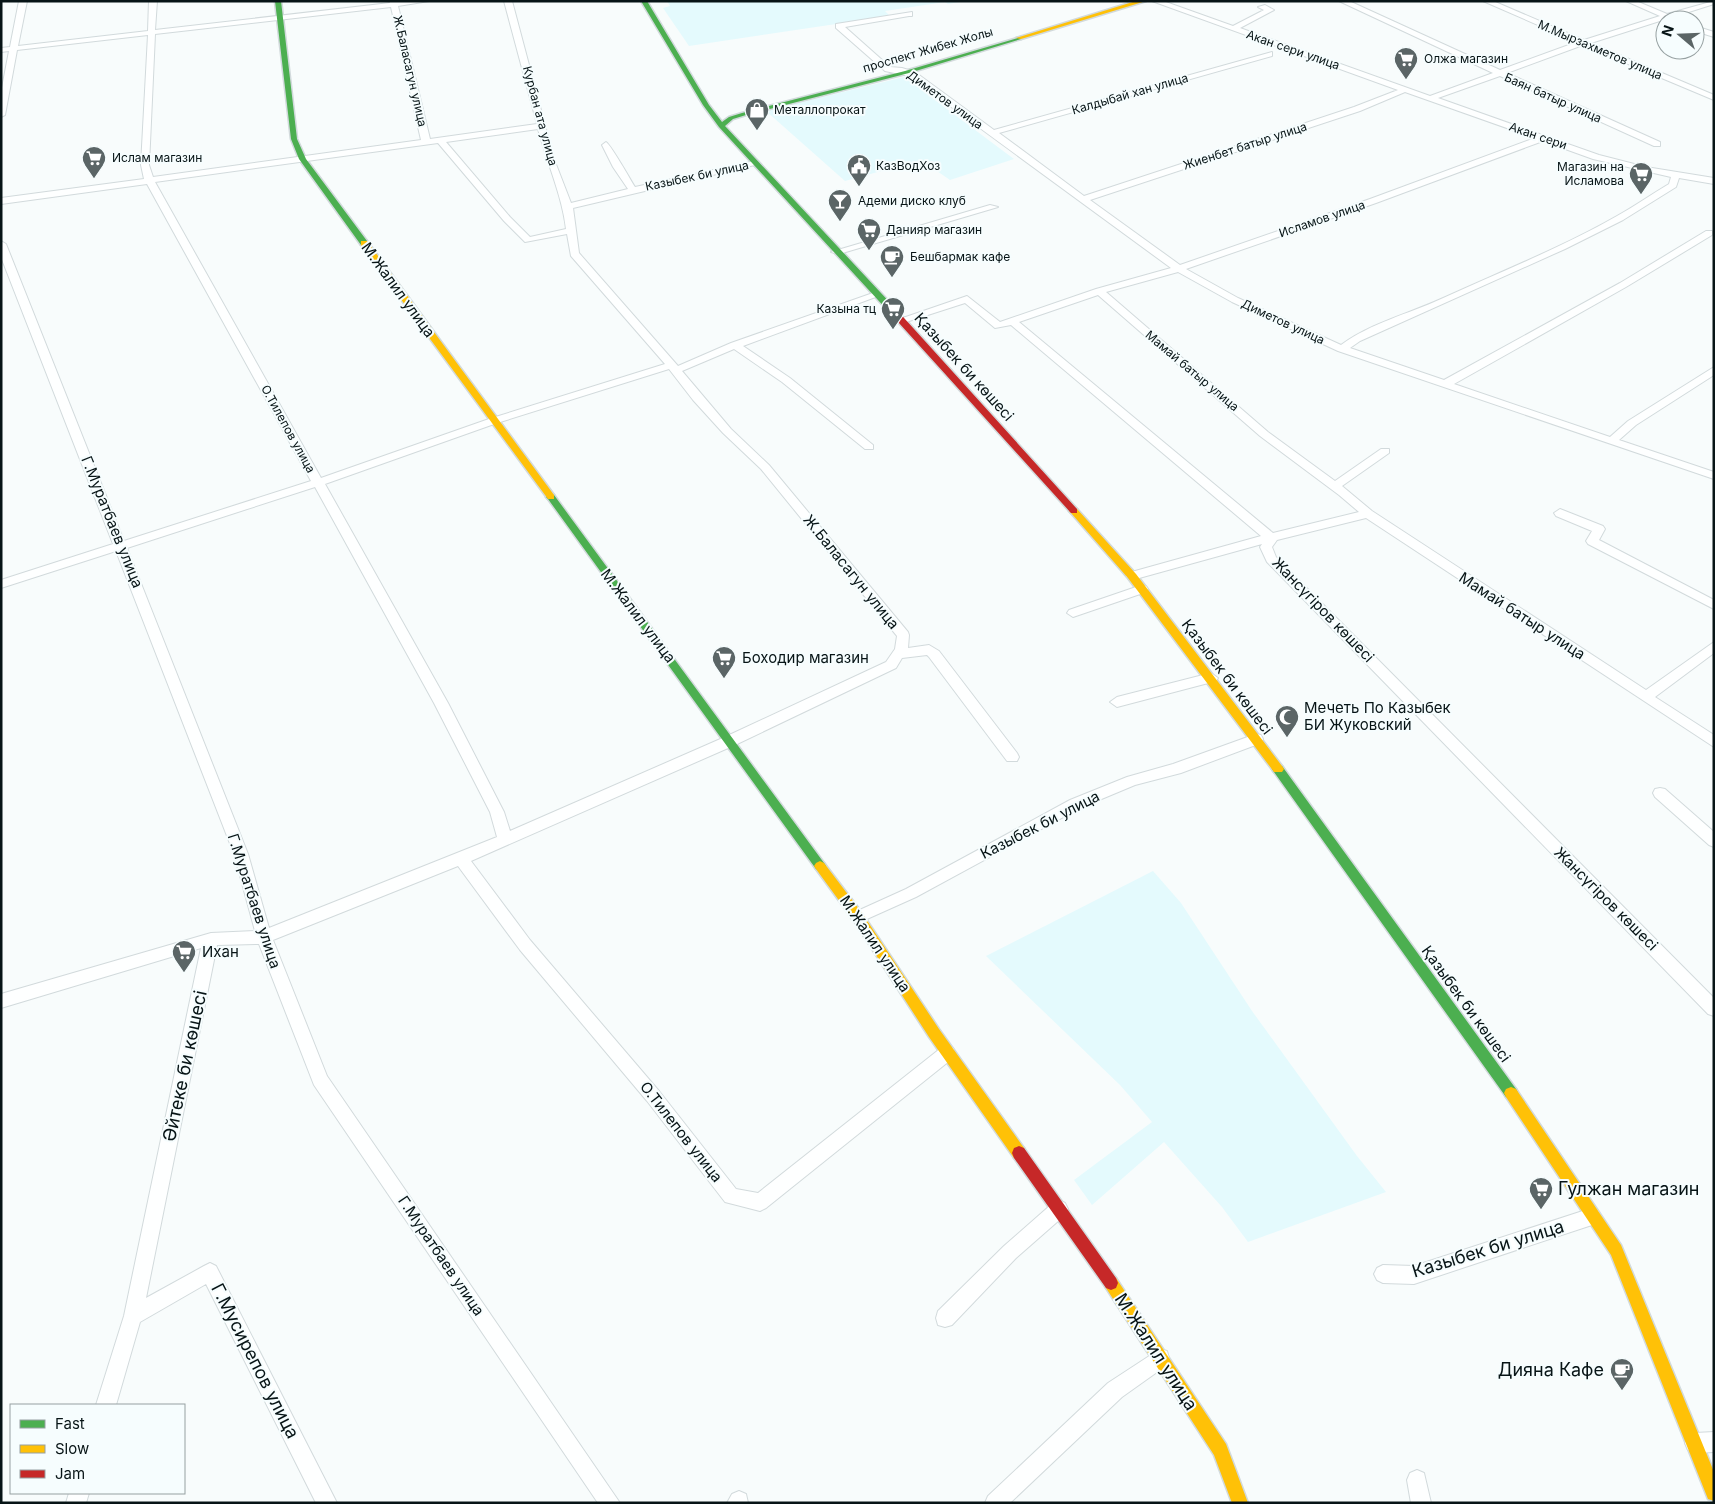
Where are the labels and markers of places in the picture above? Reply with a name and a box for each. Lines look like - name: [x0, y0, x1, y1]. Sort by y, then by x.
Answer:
- supermarket icon: Олжа магазин: [1393, 46, 1419, 80]
- place label: Олжа магазин: [1424, 51, 1508, 66]
- shop icon: Металлопрокат: [744, 97, 770, 131]
- place label: Металлопрокат: [774, 102, 866, 117]
- supermarket icon: Ислам магазин: [81, 145, 107, 179]
- place label: Ислам магазин: [112, 150, 202, 165]
- public building icon: КазВодХоз: [846, 153, 872, 187]
- place label: КазВодХоз: [876, 158, 940, 173]
- place label: Магазин на Исламова: [1557, 159, 1624, 188]
- supermarket icon: Магазин на Исламова: [1628, 161, 1654, 195]
- bar icon: Адеми диско клуб: [827, 188, 853, 222]
- place label: Адеми диско клуб: [858, 193, 966, 208]
- supermarket icon: Данияр магазин: [856, 217, 882, 251]
- place label: Данияр магазин: [886, 222, 982, 237]
- cafe icon: Бешбармак кафе: [879, 244, 905, 278]
- place label: Бешбармак кафе: [910, 249, 1010, 264]
- supermarket icon: Казына тц: [880, 296, 906, 330]
- place label: Казына тц: [816, 301, 876, 316]
- supermarket icon: Боходир магазин: [711, 645, 737, 679]
- place label: Боходир магазин: [742, 648, 869, 667]
- place label: Мечеть По Казыбек БИ Жуковский: [1304, 698, 1451, 734]
- mosque icon: Мечеть По Казыбек БИ Жуковский: [1274, 704, 1300, 738]
- supermarket icon: Ихан: [171, 939, 197, 973]
- place label: Ихан: [202, 942, 239, 961]
- supermarket icon: Гулжан магазин: [1528, 1176, 1554, 1210]
- place label: Гулжан магазин: [1558, 1178, 1699, 1199]
- cafe icon: Дияна Кафе: [1609, 1357, 1635, 1391]
- place label: Дияна Кафе: [1498, 1359, 1604, 1380]

